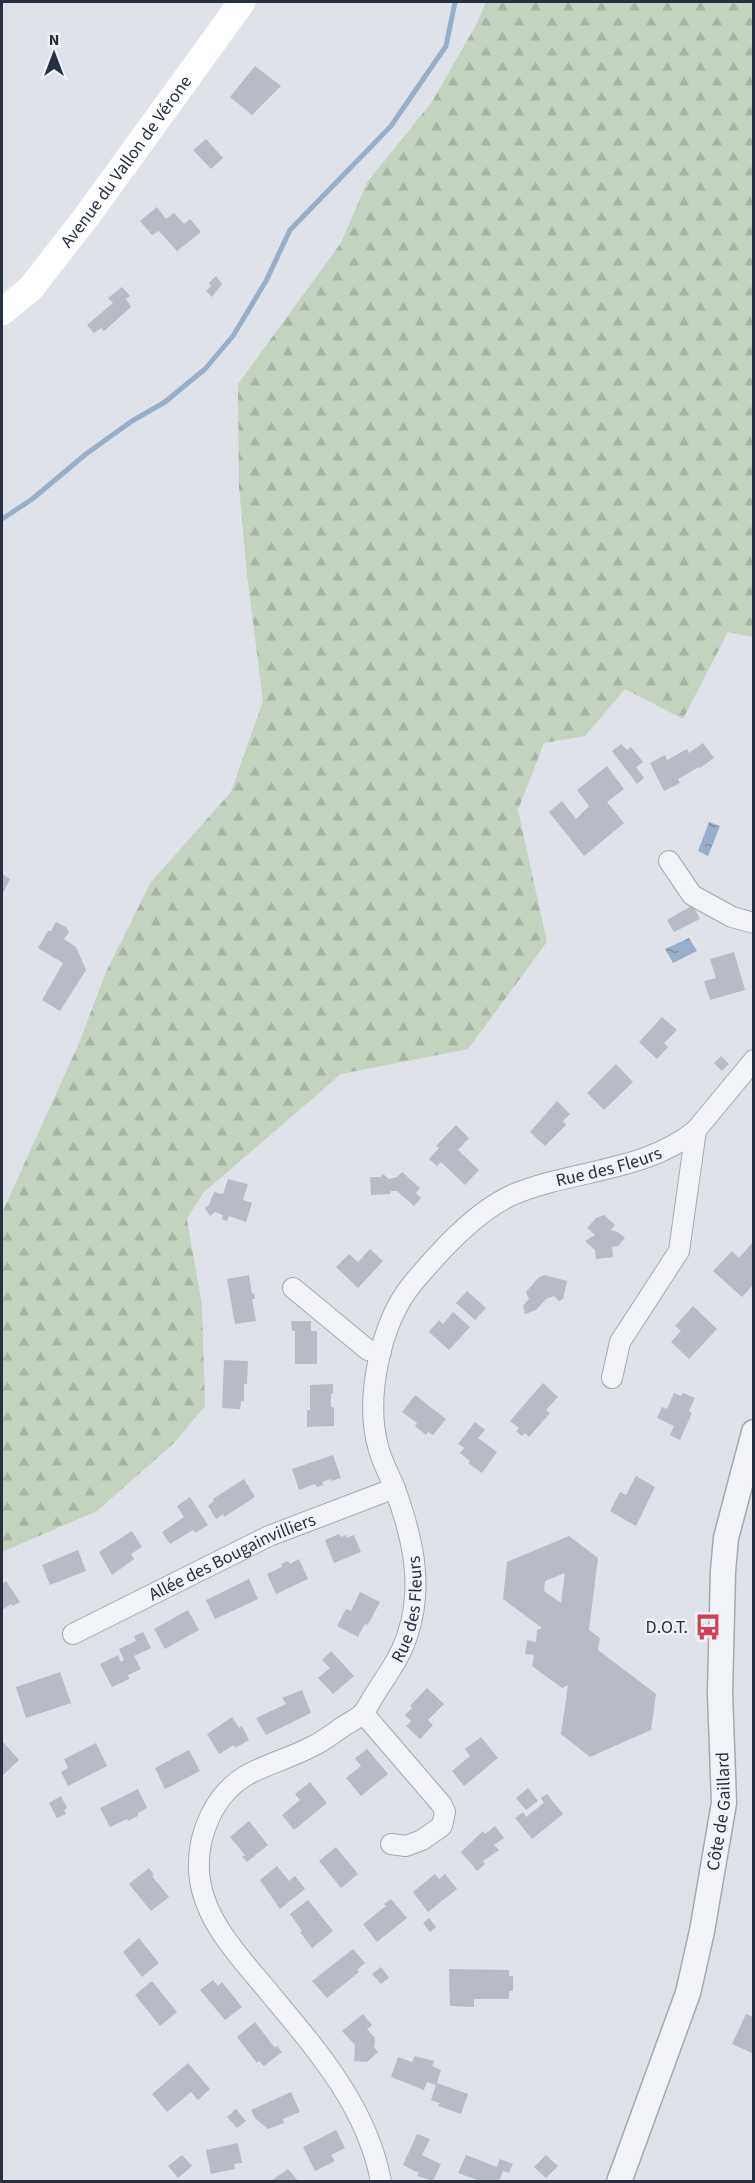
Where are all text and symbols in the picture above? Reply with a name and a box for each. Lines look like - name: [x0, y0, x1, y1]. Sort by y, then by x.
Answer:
- north arrow: [24, 24, 84, 84]
- text: N: [49, 29, 59, 51]
- street label: Avenue du Vallon de Vérone: [54, 70, 198, 253]
- street label: Rue des Fleurs: [553, 1140, 665, 1193]
- street label: Allée des Bougainvilliers: [144, 1507, 319, 1607]
- street label: Rue des Fleurs: [385, 1554, 428, 1667]
- bus stop icon: D.O.T.: [693, 1612, 723, 1642]
- place label: D.O.T.: [646, 1615, 688, 1640]
- street label: Côte de Gaillard: [700, 1751, 737, 1873]

